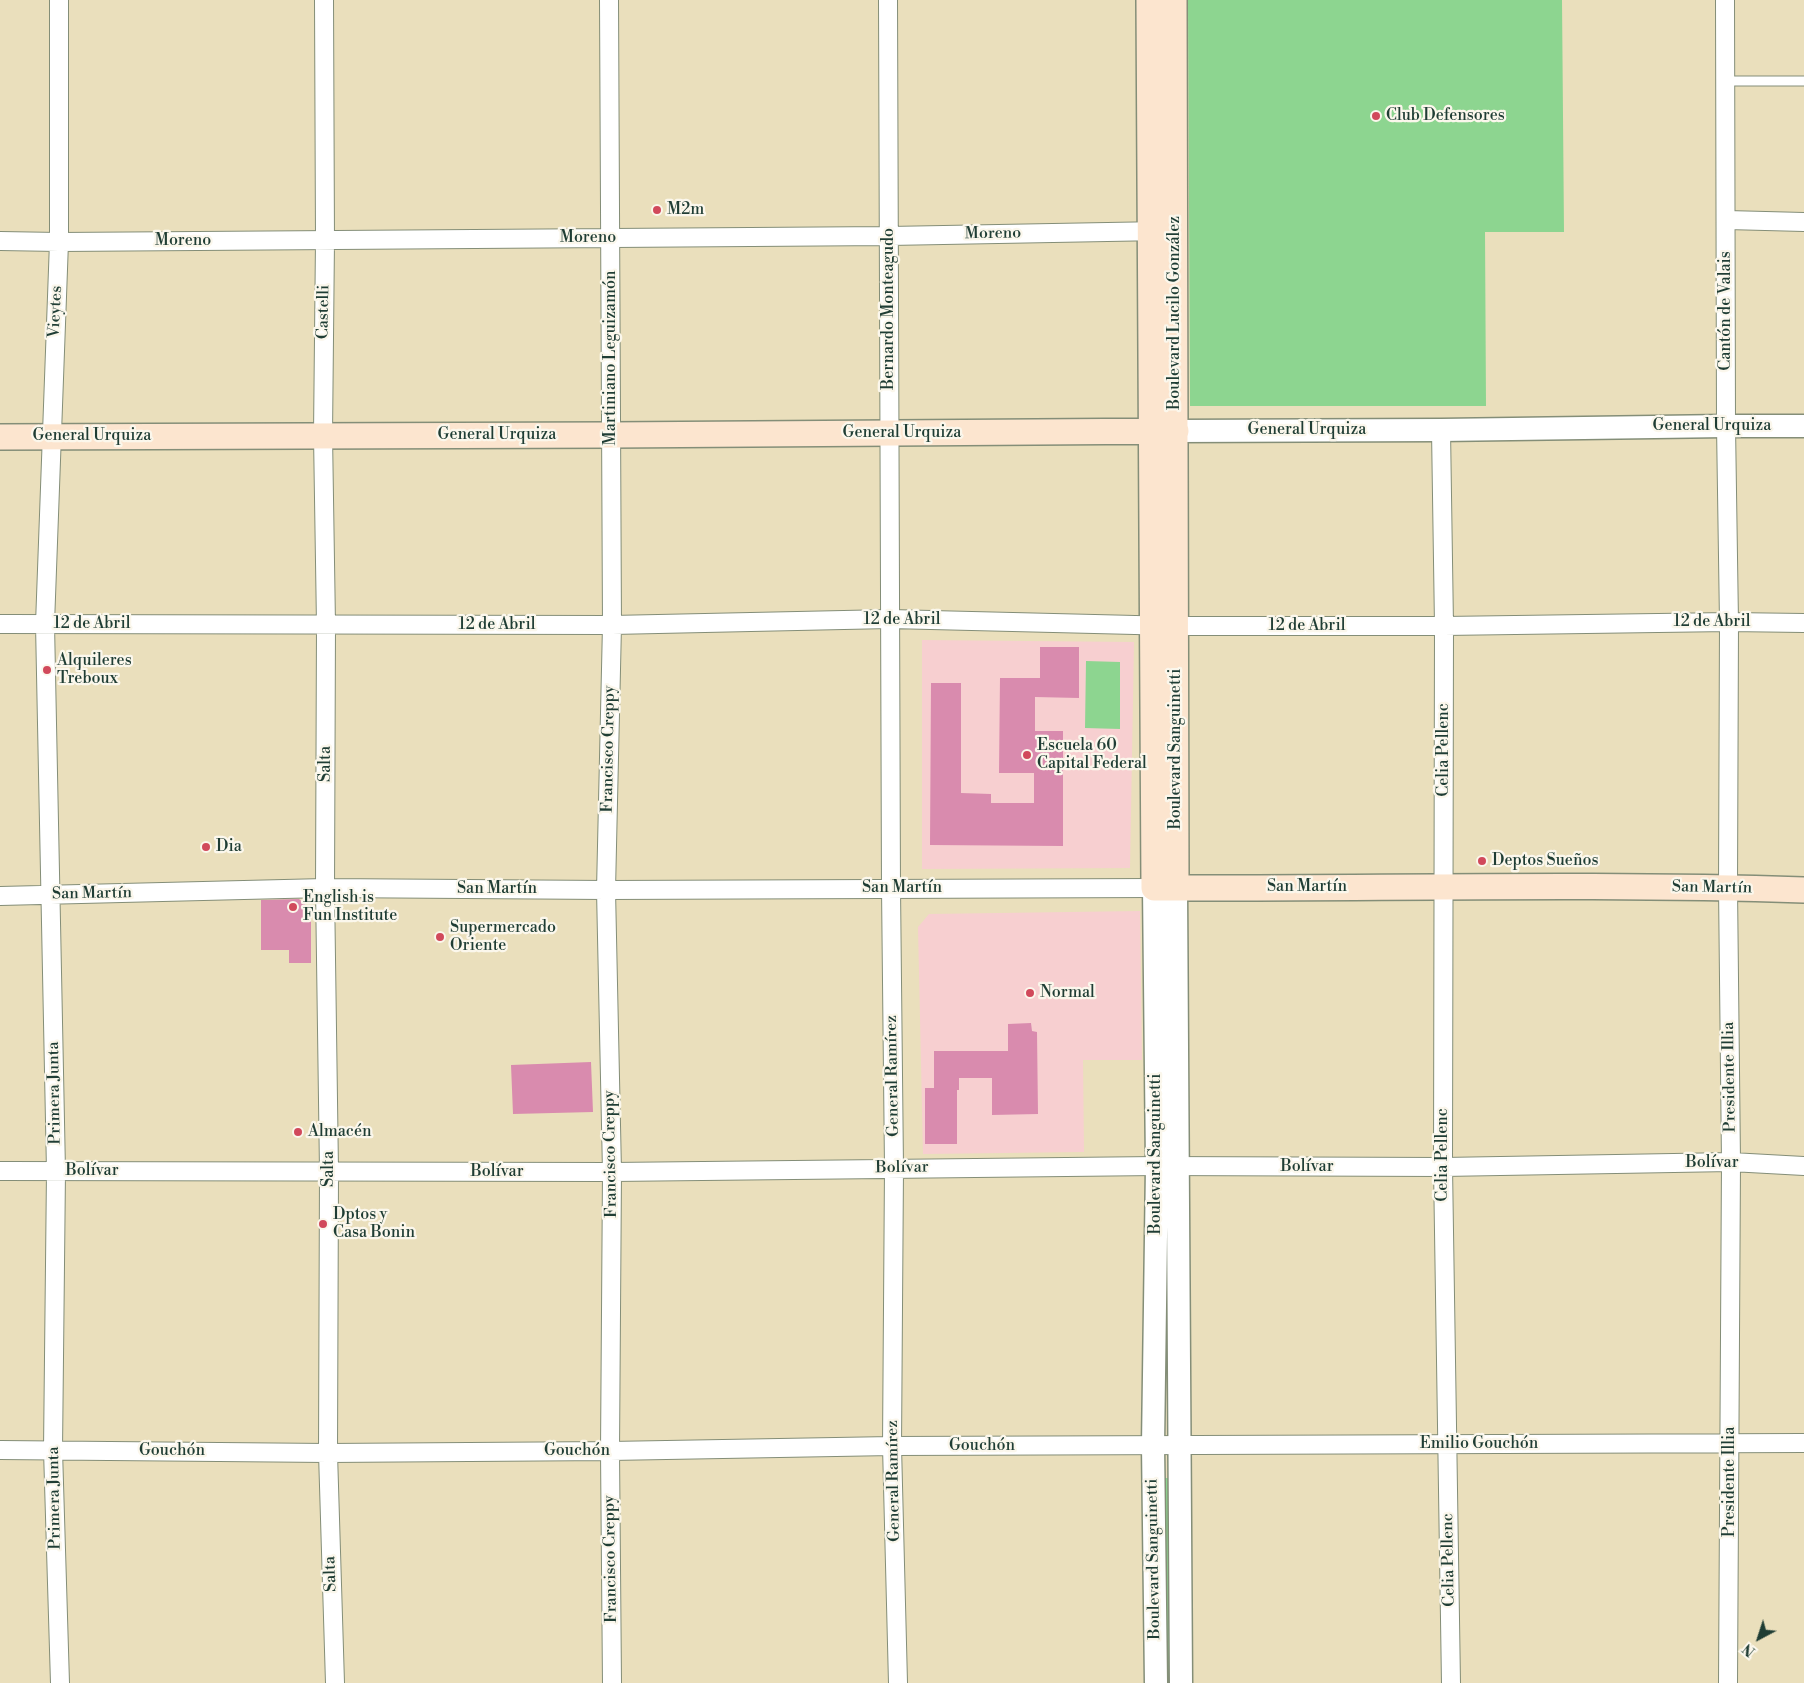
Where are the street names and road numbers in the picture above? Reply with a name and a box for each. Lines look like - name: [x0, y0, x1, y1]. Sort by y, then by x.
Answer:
- street label: Boulevard Lucilo González: [1165, 216, 1185, 410]
- street label: Moreno: [965, 224, 1021, 244]
- street label: Moreno: [560, 228, 616, 248]
- street label: Bernardo Monteagudo: [879, 228, 899, 390]
- street label: Moreno: [155, 231, 211, 251]
- street label: Cantón de Valais: [1716, 251, 1736, 371]
- street label: Martiniano Leguizamón: [601, 271, 621, 445]
- street label: Vieytes: [45, 285, 67, 339]
- street label: Castelli: [314, 285, 334, 339]
- street label: General Urquiza: [1653, 416, 1771, 436]
- street label: General Urquiza: [1248, 420, 1366, 440]
- street label: General Urquiza: [843, 423, 961, 443]
- street label: General Urquiza: [438, 425, 556, 445]
- street label: General Urquiza: [33, 426, 151, 446]
- street label: 12 de Abril: [863, 610, 941, 630]
- street label: 12 de Abril: [1673, 612, 1751, 632]
- street label: 12 de Abril: [53, 614, 131, 634]
- street label: 12 de Abril: [458, 615, 536, 635]
- street label: 12 de Abril: [1268, 616, 1346, 636]
- street label: Boulevard Sanguinetti: [1166, 668, 1186, 830]
- street label: Francisco Creppy: [598, 685, 620, 813]
- street label: Celia Pellenc: [1434, 703, 1454, 797]
- street label: Salta: [316, 746, 336, 782]
- street label: San Martín: [1267, 877, 1347, 897]
- street label: San Martín: [862, 878, 942, 898]
- street label: San Martín: [1672, 878, 1752, 898]
- street label: San Martín: [457, 879, 537, 899]
- street label: San Martín: [52, 884, 132, 904]
- street label: General Ramírez: [882, 1015, 904, 1137]
- street label: Presidente Illia: [1719, 1022, 1741, 1132]
- street label: Primera Junta: [44, 1041, 66, 1145]
- street label: Boulevard Sanguinetti: [1146, 1073, 1166, 1235]
- street label: Francisco Creppy: [600, 1090, 622, 1218]
- street label: Celia Pellenc: [1433, 1108, 1453, 1202]
- street label: Salta: [319, 1151, 339, 1187]
- street label: Bolívar: [1685, 1153, 1739, 1173]
- street label: Bolívar: [1280, 1157, 1334, 1177]
- street label: Bolívar: [875, 1158, 929, 1178]
- street label: Bolívar: [65, 1161, 119, 1181]
- street label: Bolívar: [470, 1162, 524, 1182]
- street label: General Ramírez: [883, 1420, 905, 1542]
- street label: Presidente Illia: [1720, 1427, 1740, 1537]
- street label: Emilio Gouchón: [1420, 1434, 1538, 1454]
- street label: Gouchón: [949, 1436, 1015, 1456]
- street label: Gouchón: [139, 1441, 205, 1461]
- street label: Gouchón: [544, 1441, 610, 1461]
- street label: Primera Junta: [44, 1446, 66, 1550]
- street label: Boulevard Sanguinetti: [1143, 1478, 1165, 1640]
- street label: Francisco Creppy: [600, 1495, 622, 1623]
- street label: Celia Pellenc: [1439, 1513, 1459, 1607]
- street label: Salta: [321, 1556, 341, 1592]

